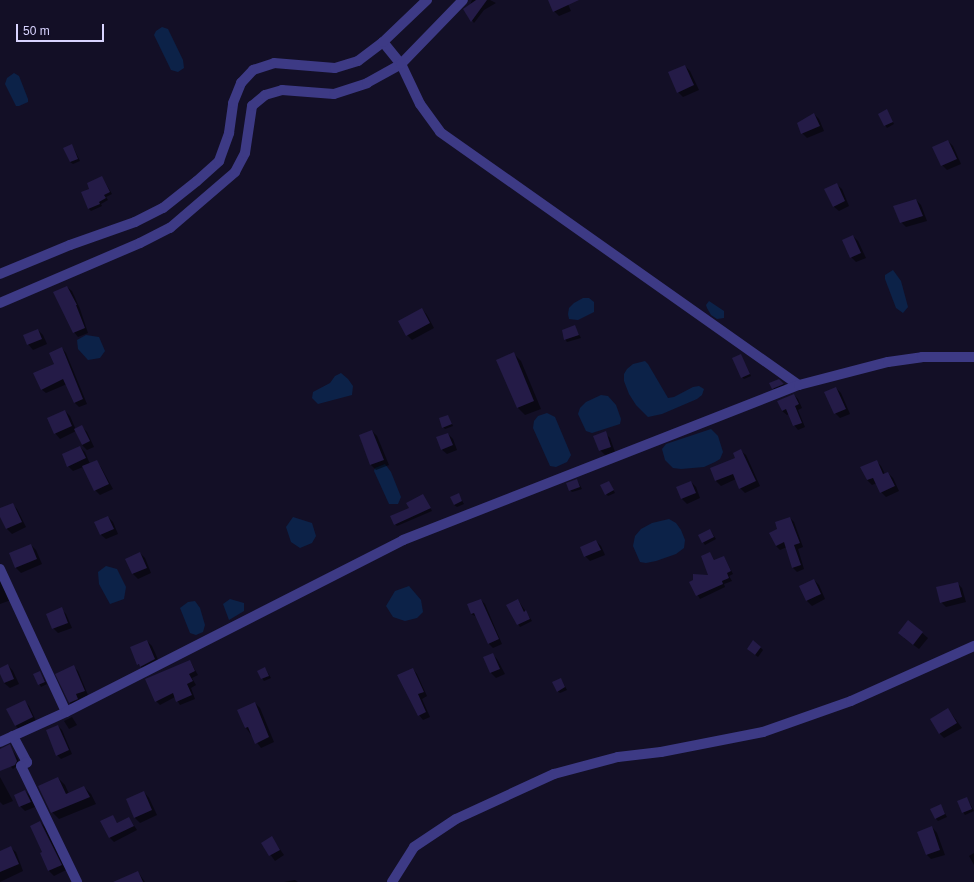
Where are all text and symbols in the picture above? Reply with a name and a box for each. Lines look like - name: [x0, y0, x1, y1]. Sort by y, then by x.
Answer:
- scale bar: [18, 16, 106, 42]
- text: 50 m: [23, 24, 50, 38]

